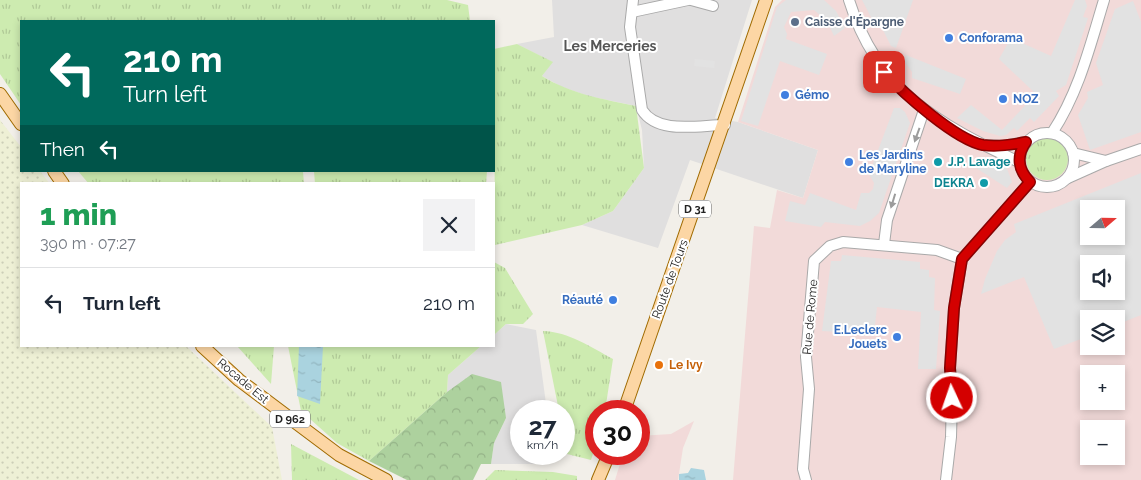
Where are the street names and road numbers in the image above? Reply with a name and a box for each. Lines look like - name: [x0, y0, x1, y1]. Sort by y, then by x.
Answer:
- road number: D 31: [679, 200, 711, 218]
- street label: Route de Tours: [649, 237, 691, 321]
- street label: Rue de Rome: [800, 279, 820, 355]
- street label: Rocade Est: [215, 356, 271, 406]
- road number: D 962: [270, 410, 310, 428]

